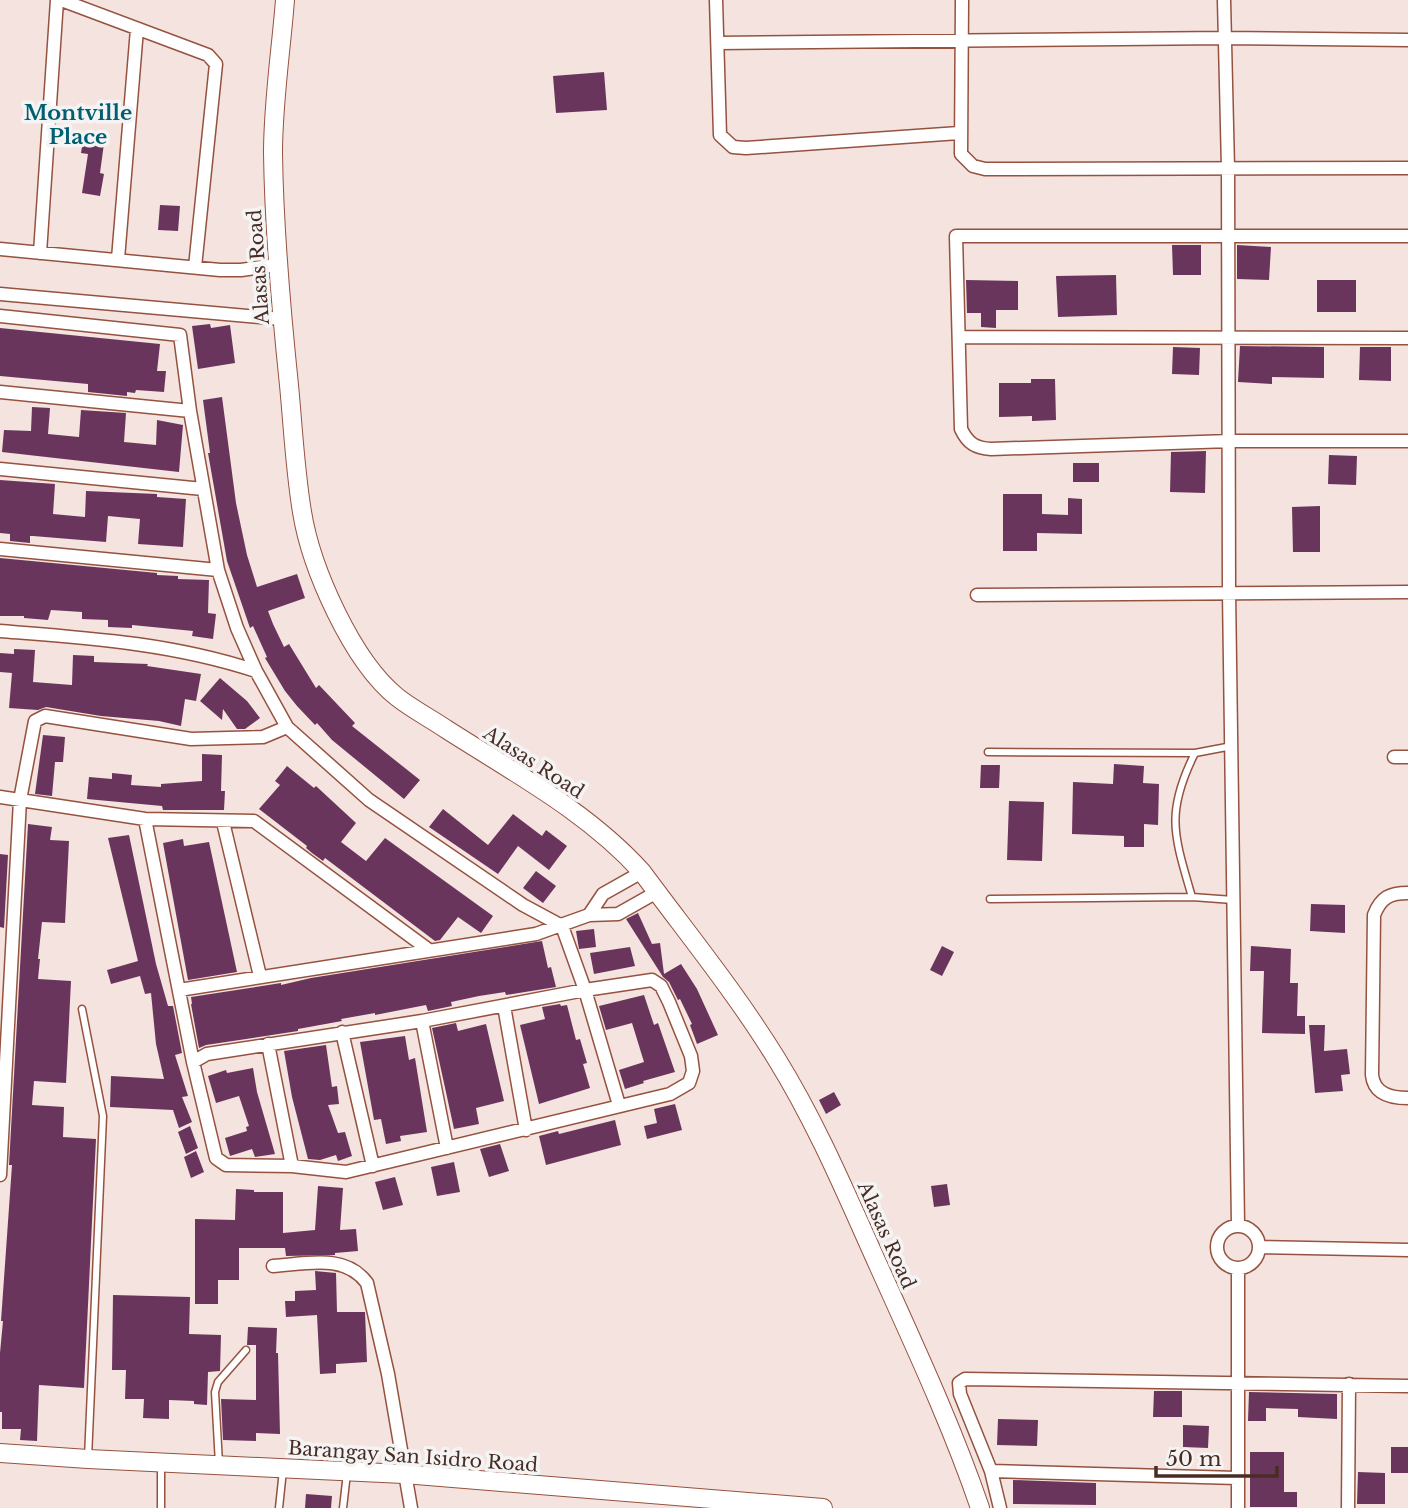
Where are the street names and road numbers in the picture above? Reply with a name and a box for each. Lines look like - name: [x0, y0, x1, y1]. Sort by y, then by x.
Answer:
- street label: Alasas Road: [243, 209, 274, 326]
- street label: Alasas Road: [478, 721, 588, 804]
- street label: Alasas Road: [852, 1177, 921, 1293]
- street label: Barangay San Isidro Road: [287, 1436, 539, 1477]

